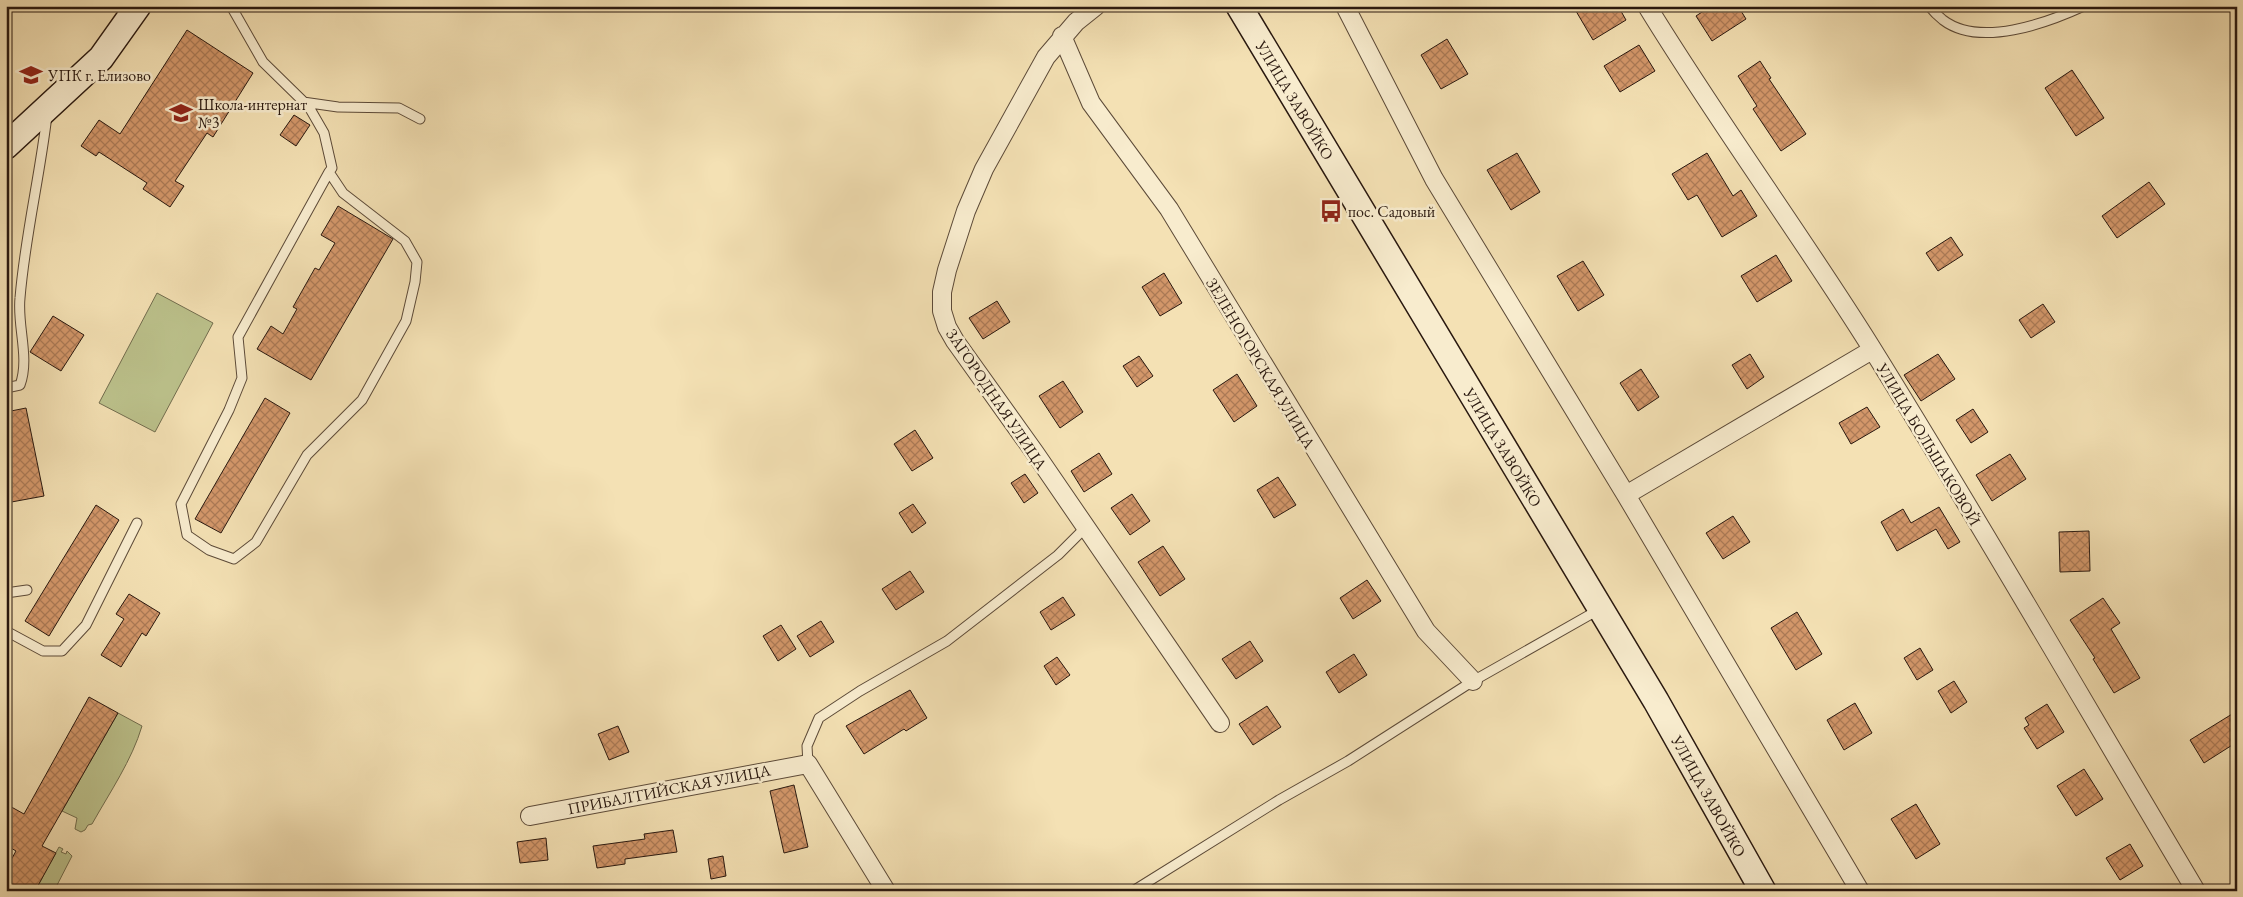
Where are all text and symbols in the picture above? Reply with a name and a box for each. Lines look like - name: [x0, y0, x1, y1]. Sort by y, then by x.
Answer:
- street label: УЛИЦА ЗАВОЙКО: [1250, 36, 1339, 164]
- school or university icon: УПК г. Елизово: [18, 62, 44, 88]
- place label: УПК г. Елизово: [47, 65, 151, 86]
- place label: Школа-интернат №3: [198, 94, 307, 133]
- school or university icon: Школа-интернат №3: [168, 100, 194, 126]
- bus stop icon: пос. Садовый: [1318, 198, 1344, 224]
- place label: пос. Садовый: [1348, 201, 1436, 222]
- street label: ЗЕЛЕНОГОРСКАЯ УЛИЦА: [1201, 274, 1320, 453]
- street label: ЗАГОРОДНАЯ УЛИЦА: [941, 325, 1052, 475]
- street label: УЛИЦА БОЛЬШАКОВОЙ: [1871, 358, 1985, 529]
- street label: УЛИЦА ЗАВОЙКО: [1458, 383, 1547, 511]
- street label: УЛИЦА ЗАВОЙКО: [1666, 731, 1751, 861]
- street label: ПРИБАЛТИЙСКАЯ УЛИЦА: [566, 759, 773, 819]

